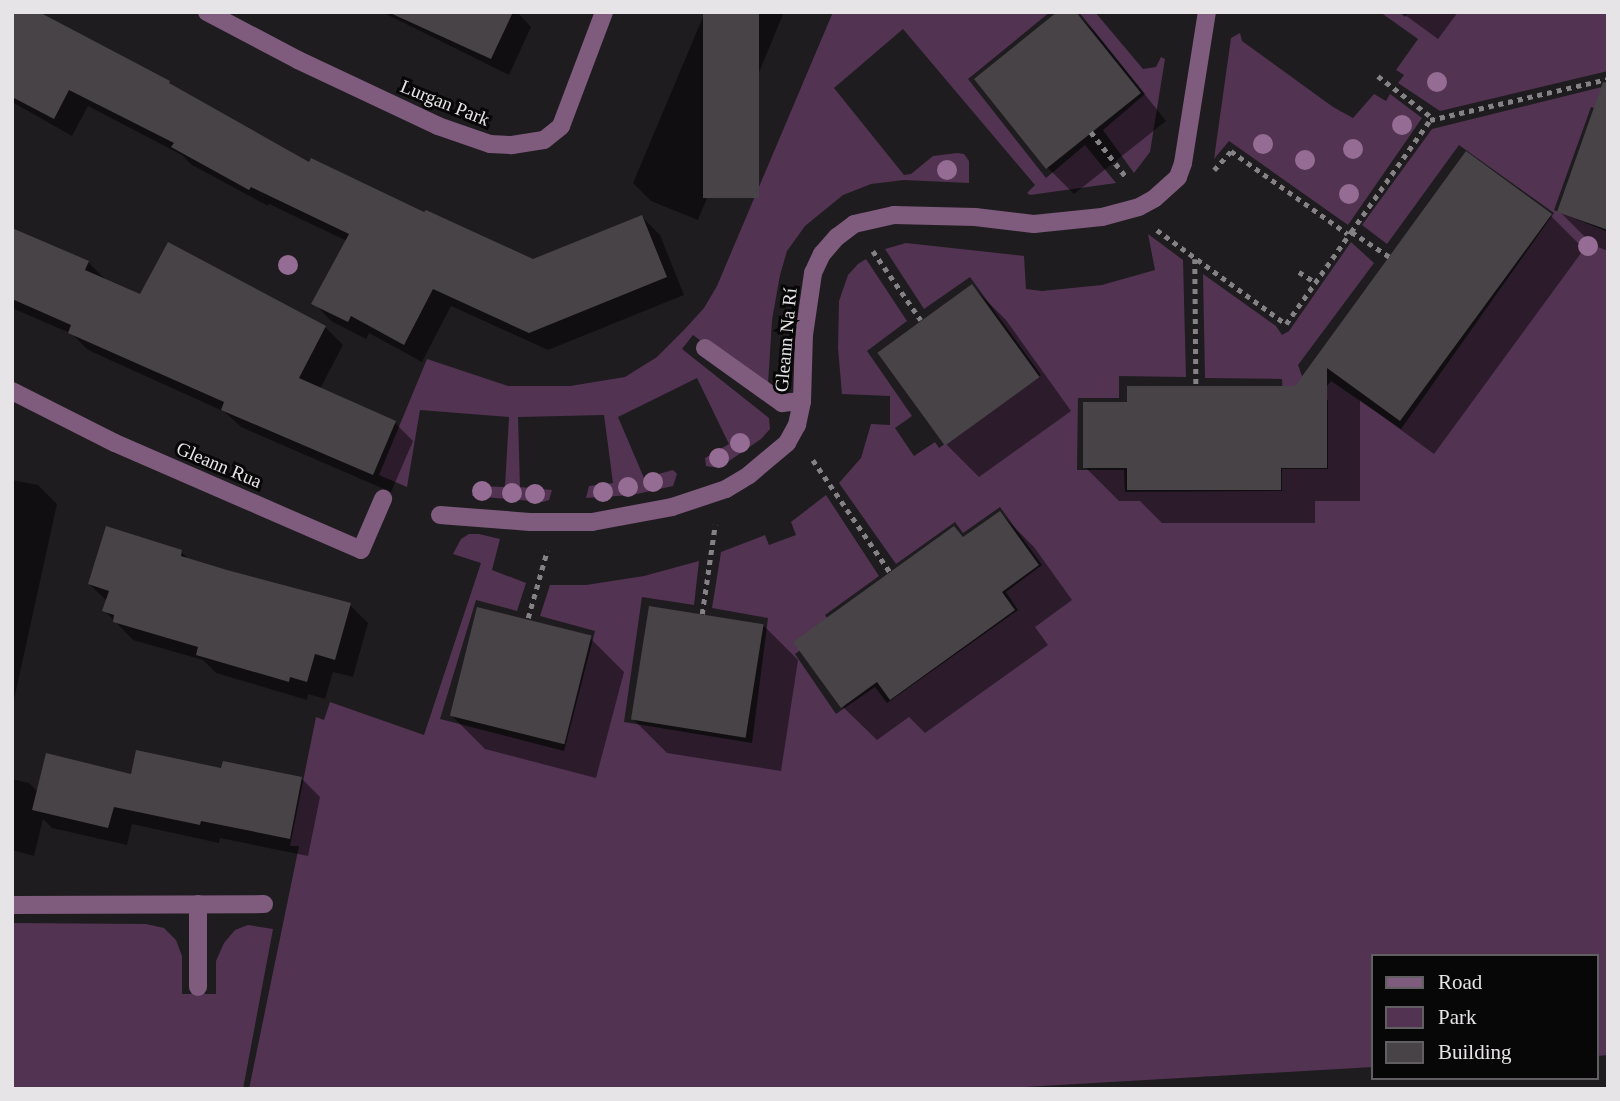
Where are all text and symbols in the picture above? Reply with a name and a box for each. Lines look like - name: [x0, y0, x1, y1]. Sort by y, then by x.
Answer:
- street label: Lurgan Park: [397, 75, 493, 131]
- street label: Gleann Na Rí: [770, 287, 802, 393]
- street label: Gleann Rua: [173, 437, 265, 493]
- legend: [1372, 954, 1599, 1080]
- text: Road: [1438, 970, 1482, 994]
- text: Park: [1438, 1005, 1477, 1029]
- text: Building: [1438, 1040, 1512, 1064]

